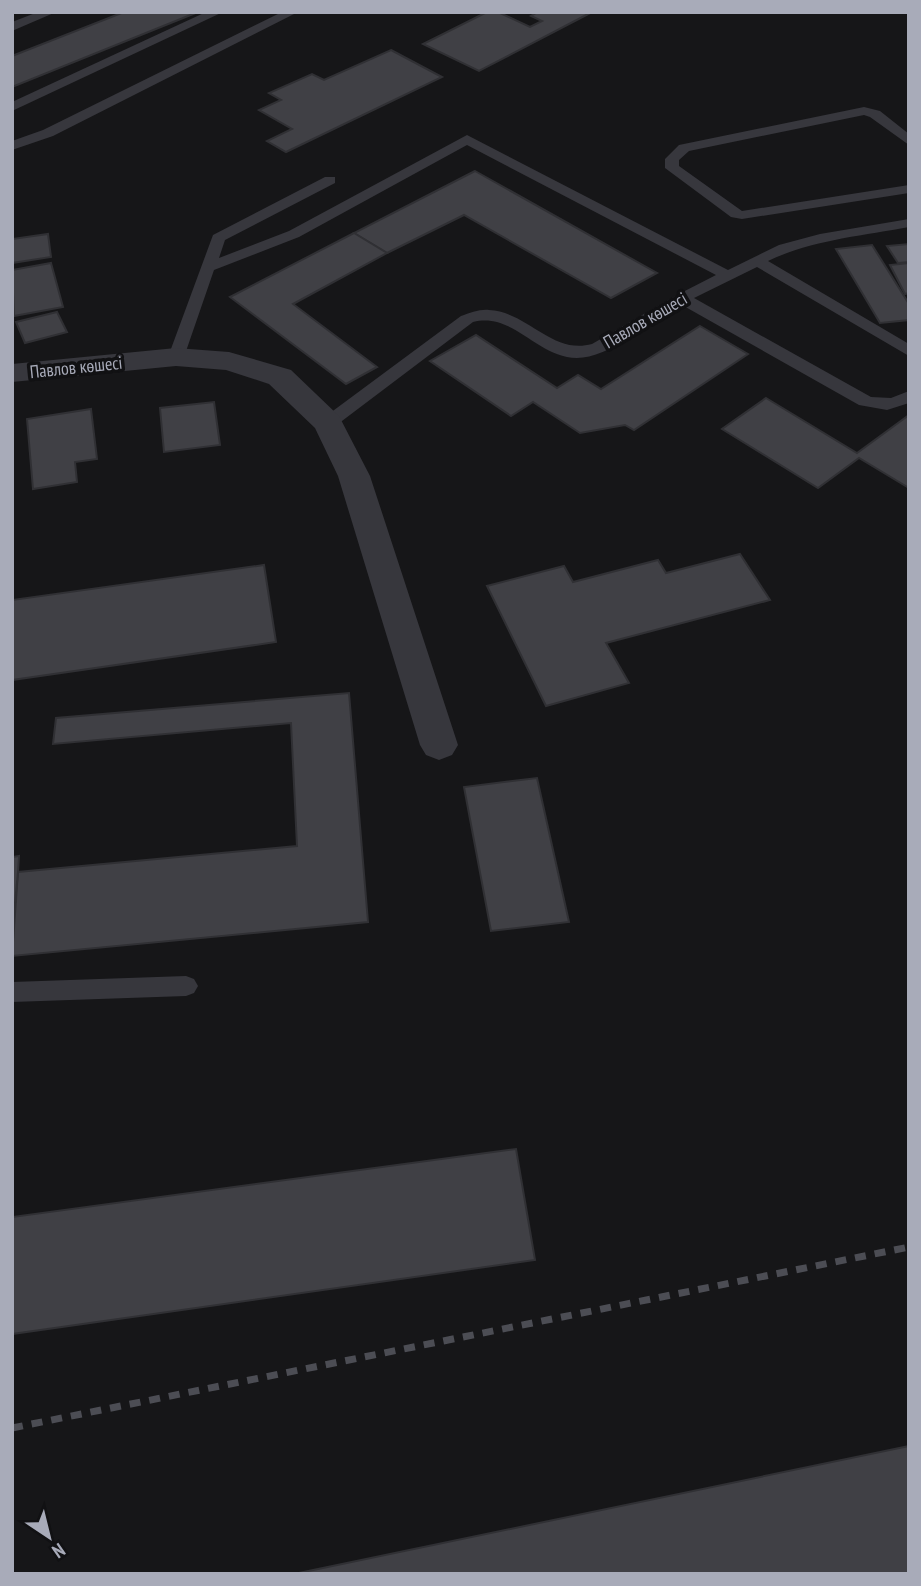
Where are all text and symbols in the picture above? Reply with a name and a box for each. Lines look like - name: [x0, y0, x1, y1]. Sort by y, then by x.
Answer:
- street label: Павлов көшесі: [599, 287, 691, 353]
- street label: Павлов көшесі: [29, 351, 123, 383]
- north arrow: [14, 1502, 84, 1572]
- text: N: [48, 1538, 70, 1564]

